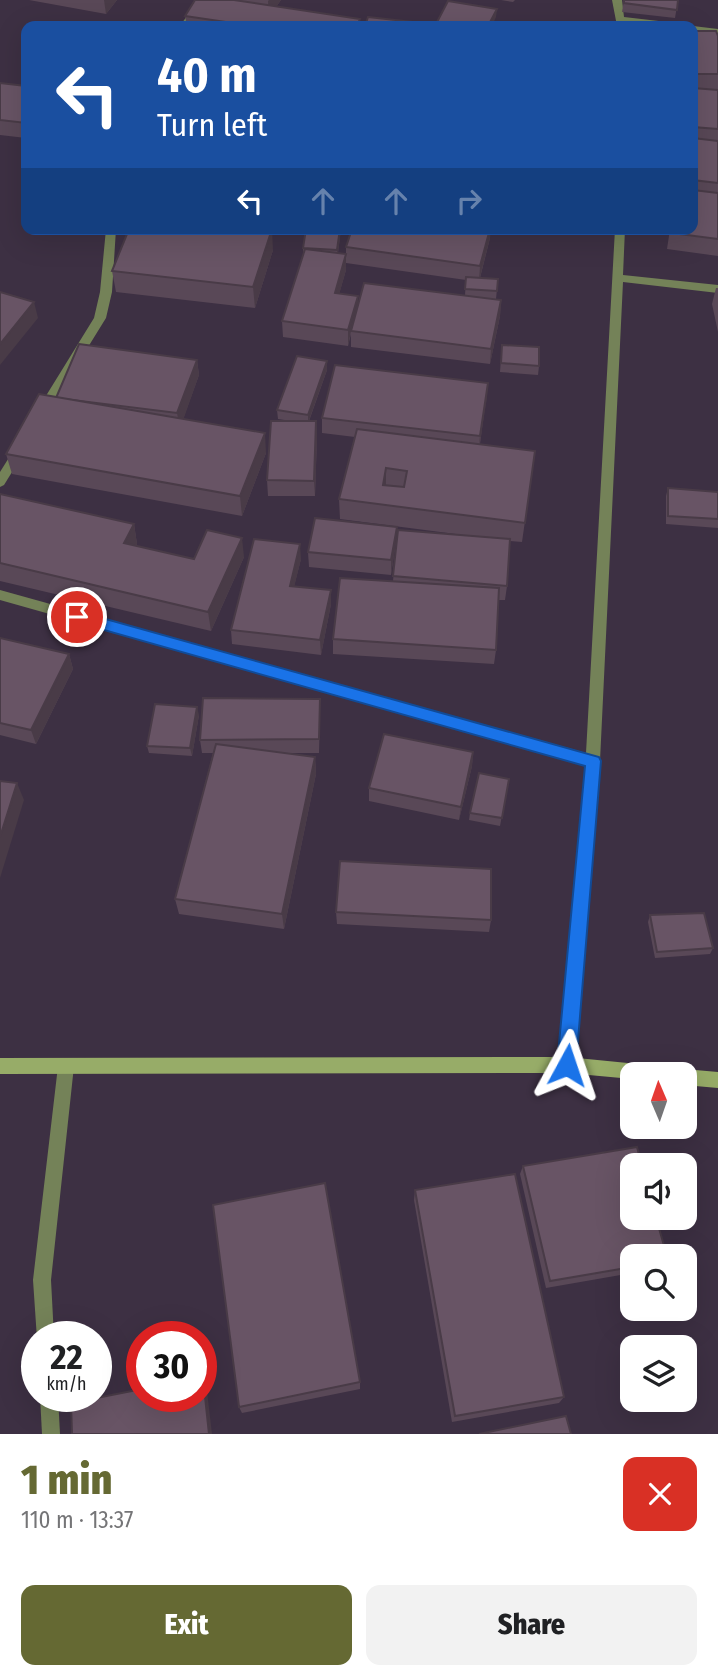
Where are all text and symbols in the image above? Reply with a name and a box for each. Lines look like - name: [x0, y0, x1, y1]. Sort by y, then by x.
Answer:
- text: 40 m: [157, 46, 257, 105]
- icon: left: [42, 49, 133, 140]
- text: Turn left: [157, 106, 267, 144]
- icon: left: [231, 182, 269, 220]
- icon: ahead: [304, 182, 342, 220]
- icon: ahead: [377, 182, 415, 220]
- icon: right: [450, 182, 488, 220]
- pin: [47, 587, 107, 647]
- icon: arrive: [58, 598, 96, 636]
- position arrow: [530, 1028, 604, 1102]
- north arrow: [620, 1062, 696, 1139]
- map controls: [620, 1062, 697, 1412]
- button: sound: [620, 1153, 697, 1230]
- button: search: [620, 1244, 697, 1321]
- speed limit sign: 30: [126, 1321, 217, 1412]
- button: layers: [620, 1335, 697, 1412]
- text: 22: [50, 1336, 83, 1378]
- text: km/h: [46, 1373, 87, 1395]
- text: 1 min: [21, 1455, 112, 1505]
- button: close: [623, 1457, 697, 1531]
- text: 110 m · 13:37: [21, 1506, 133, 1534]
- button: Exit: [21, 1585, 352, 1665]
- button: Share: [366, 1585, 697, 1665]

